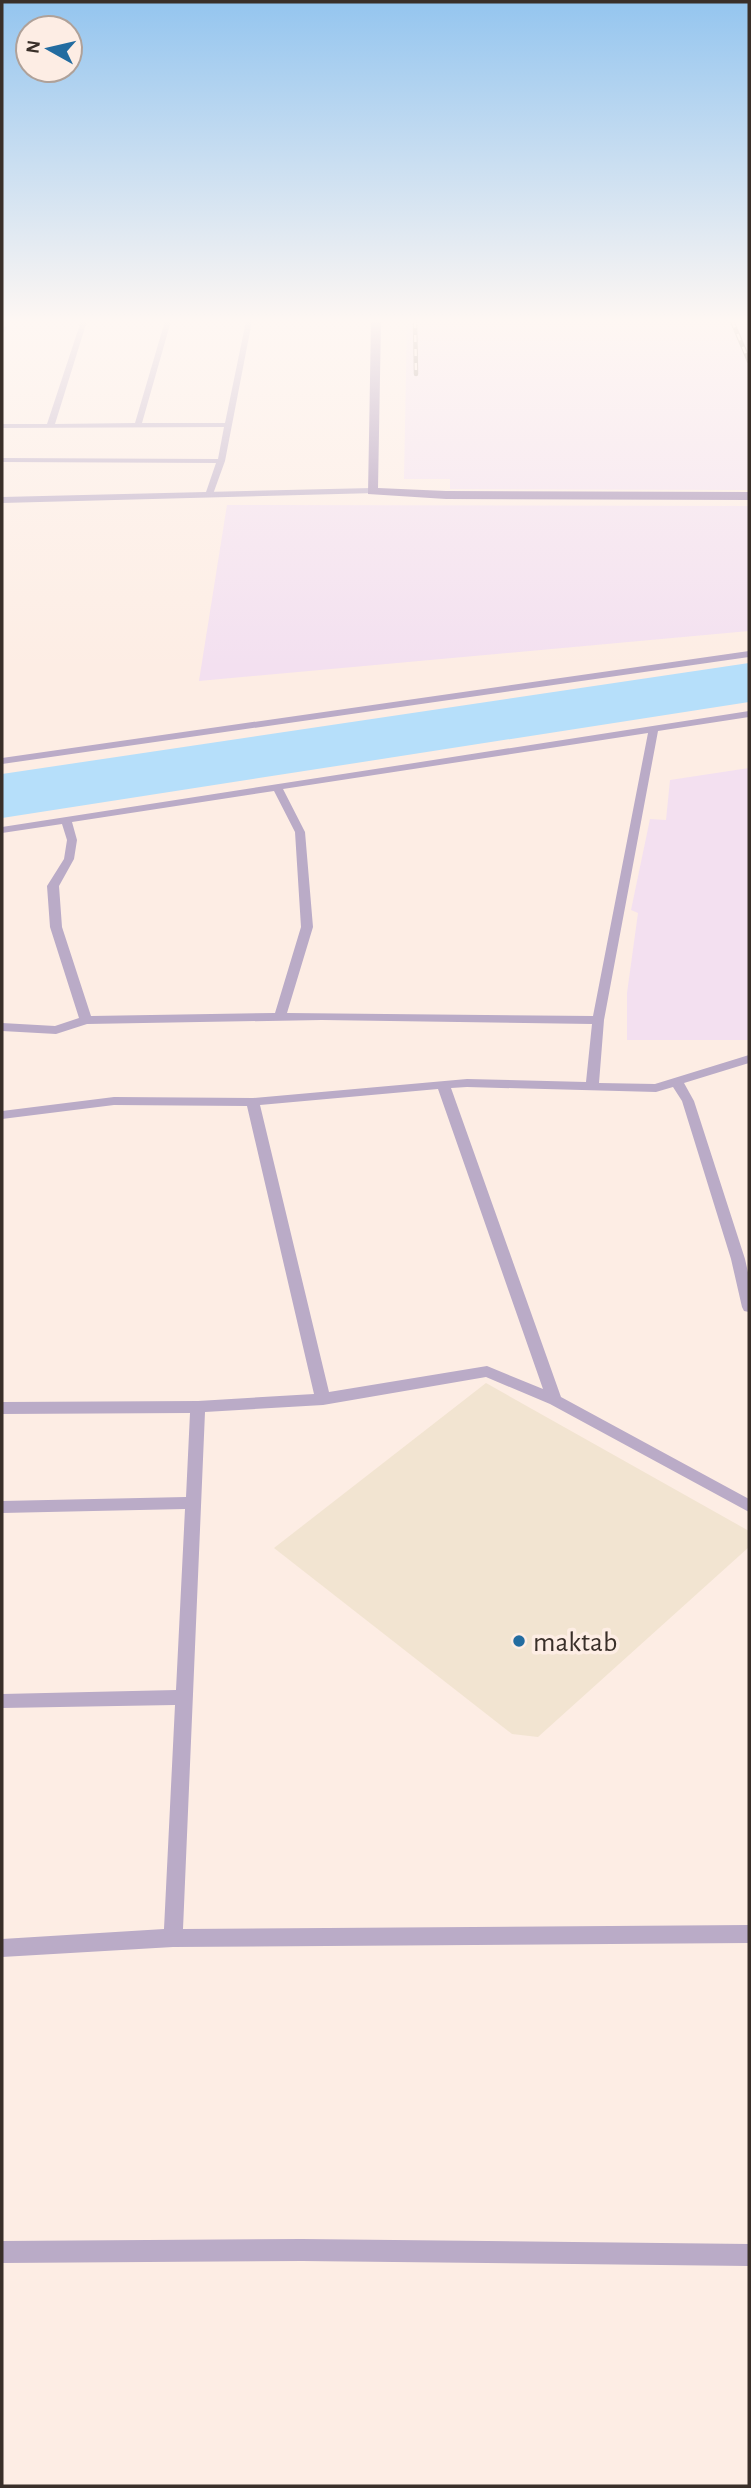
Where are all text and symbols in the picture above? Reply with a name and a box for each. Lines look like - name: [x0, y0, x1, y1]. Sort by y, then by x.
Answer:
- north arrow: [14, 14, 84, 84]
- text: N: [23, 39, 44, 55]
- place label: maktab: [533, 1629, 617, 1657]
- marker: maktab: [511, 1633, 527, 1649]

